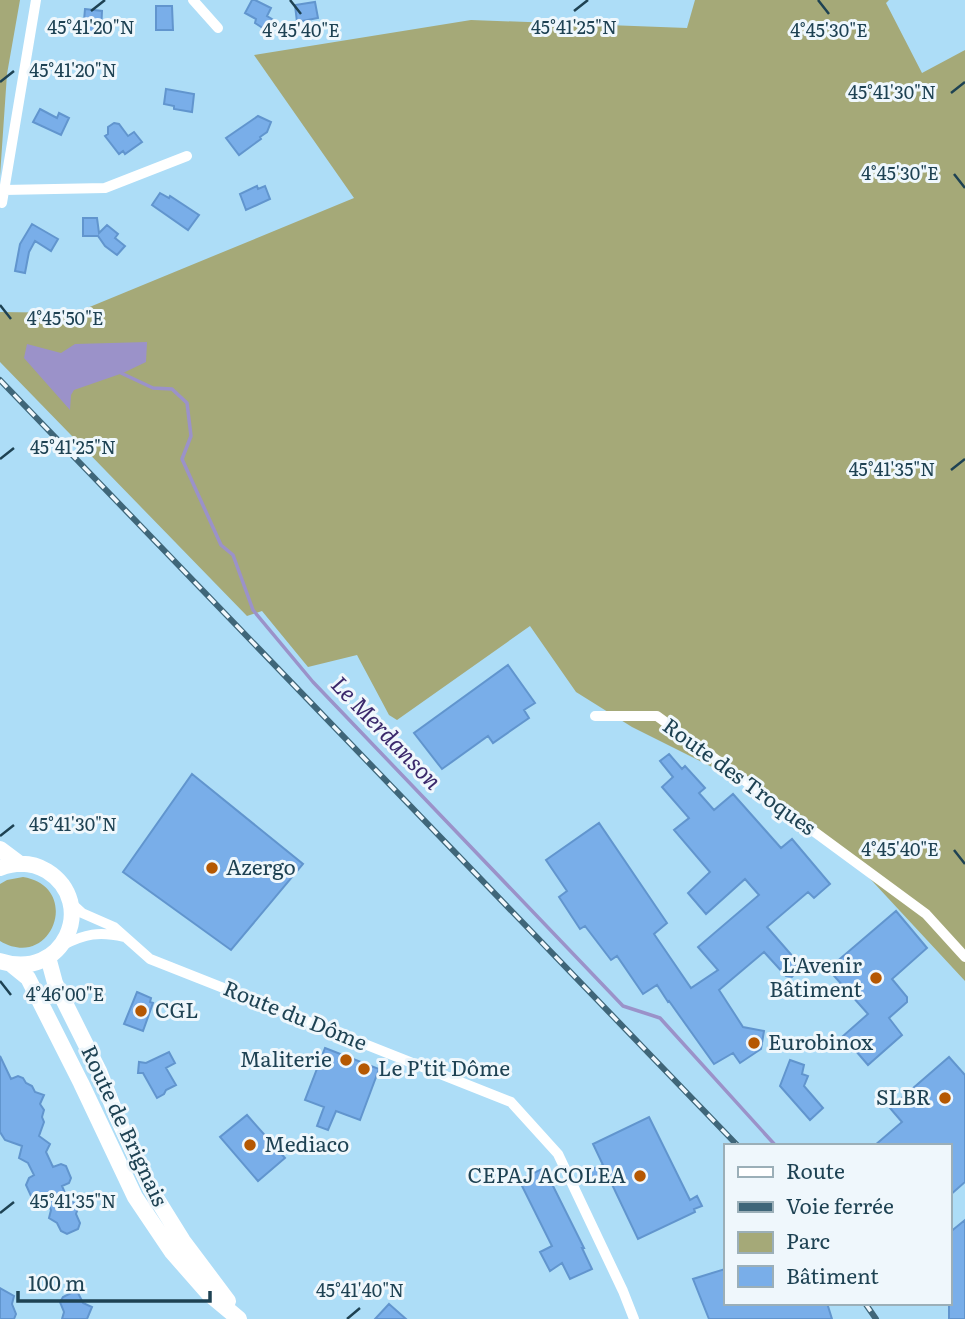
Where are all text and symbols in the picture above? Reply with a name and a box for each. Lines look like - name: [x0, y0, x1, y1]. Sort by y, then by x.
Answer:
- text: 45°41'20"N: [47, 13, 135, 40]
- text: 45°41'25"N: [531, 13, 617, 40]
- text: 4°45'40"E: [262, 16, 340, 43]
- text: 4°45'30"E: [790, 16, 868, 43]
- text: 45°41'20"N: [29, 56, 117, 83]
- text: 45°41'30"N: [848, 78, 936, 105]
- text: 4°45'30"E: [861, 159, 939, 186]
- text: 4°45'50"E: [27, 304, 103, 331]
- text: 45°41'25"N: [30, 433, 116, 460]
- text: 45°41'35"N: [849, 455, 935, 482]
- water label: Le Merdanson: [324, 667, 451, 796]
- street label: Route des Troques: [657, 709, 823, 841]
- text: 45°41'30"N: [29, 810, 117, 837]
- text: 4°45'40"E: [861, 835, 939, 862]
- place label: Azergo: [226, 850, 296, 881]
- marker: Azergo: [204, 860, 220, 876]
- place label: L'Avenir Bâtiment: [769, 948, 863, 1003]
- marker: L'Avenir Bâtiment: [868, 970, 884, 986]
- street label: Route du Dôme: [220, 971, 372, 1057]
- text: 4°46'00"E: [26, 980, 104, 1007]
- place label: CGL: [155, 993, 199, 1024]
- marker: CGL: [133, 1003, 149, 1019]
- place label: Eurobinox: [768, 1025, 873, 1056]
- marker: Eurobinox: [746, 1035, 762, 1051]
- street label: Route de Brignais: [75, 1039, 177, 1211]
- place label: Maliterie: [240, 1042, 332, 1073]
- place label: Le P'tit Dôme: [378, 1051, 510, 1082]
- marker: Maliterie: [338, 1052, 354, 1068]
- marker: Le P'tit Dôme: [356, 1061, 372, 1077]
- place label: SLBR: [876, 1080, 931, 1111]
- marker: SLBR: [937, 1090, 953, 1106]
- place label: Mediaco: [264, 1127, 349, 1158]
- marker: Mediaco: [242, 1137, 258, 1153]
- legend: [724, 1144, 951, 1305]
- text: Route: [786, 1154, 845, 1185]
- place label: CEPAJ ACOLEA: [468, 1158, 627, 1189]
- marker: CEPAJ ACOLEA: [632, 1168, 648, 1184]
- text: 45°41'35"N: [30, 1187, 116, 1214]
- text: Voie ferrée: [786, 1189, 894, 1220]
- text: Parc: [786, 1224, 830, 1255]
- text: Bâtiment: [786, 1259, 879, 1290]
- scale bar: [18, 1260, 210, 1304]
- text: 100 m: [28, 1266, 85, 1297]
- text: 45°41'40"N: [316, 1276, 404, 1303]

